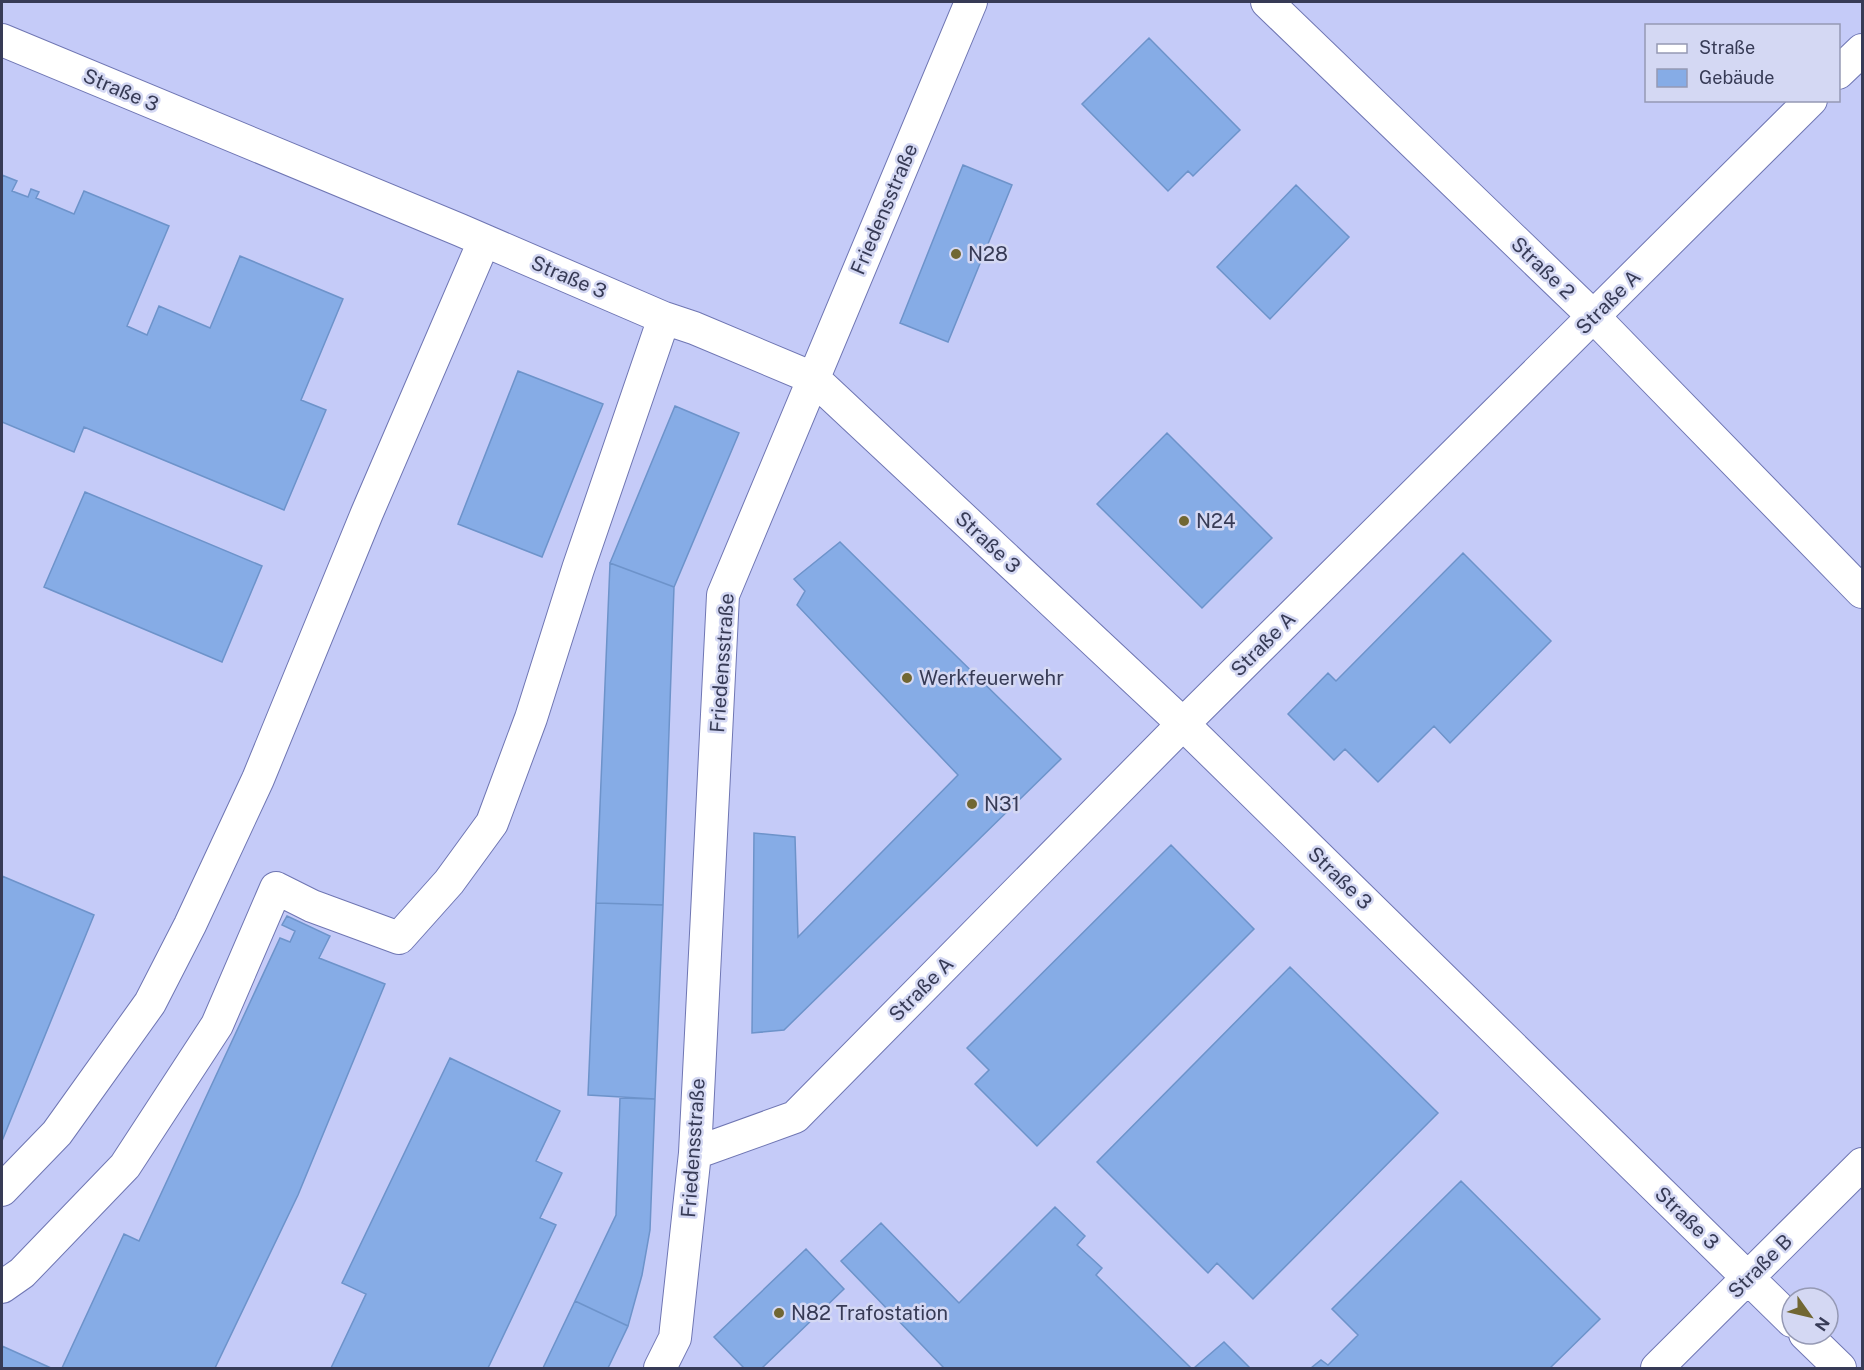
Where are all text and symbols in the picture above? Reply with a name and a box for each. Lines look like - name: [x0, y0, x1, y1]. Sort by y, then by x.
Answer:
- legend: [1645, 24, 1840, 102]
- text: Straße: [1699, 37, 1755, 58]
- street label: Straße 3: [80, 63, 162, 117]
- text: Gebäude: [1699, 67, 1774, 88]
- street label: Friedensstraße: [846, 140, 922, 278]
- street label: Straße 2: [1506, 232, 1580, 304]
- place label: N28: [968, 242, 1008, 266]
- marker: N28: [949, 247, 963, 261]
- street label: Straße 3: [528, 250, 610, 304]
- street label: Straße A: [1571, 265, 1645, 339]
- street label: Straße 3: [951, 506, 1025, 578]
- place label: N24: [1196, 509, 1236, 533]
- marker: N24: [1177, 514, 1191, 528]
- street label: Friedensstraße: [705, 592, 739, 734]
- street label: Straße A: [1226, 607, 1300, 681]
- place label: Werkfeuerwehr: [919, 666, 1064, 690]
- marker: Werkfeuerwehr: [900, 671, 914, 685]
- place label: N31: [984, 792, 1020, 816]
- marker: N31: [965, 797, 979, 811]
- street label: Straße 3: [1303, 842, 1377, 914]
- street label: Straße A: [884, 952, 958, 1026]
- street label: Friedensstraße: [676, 1077, 710, 1219]
- street label: Straße 3: [1650, 1182, 1724, 1254]
- street label: Straße B: [1723, 1229, 1797, 1303]
- north arrow: [1780, 1286, 1840, 1346]
- place label: N82 Trafostation: [791, 1301, 948, 1325]
- marker: N82 Trafostation: [772, 1306, 786, 1320]
- text: N: [1811, 1314, 1833, 1335]

